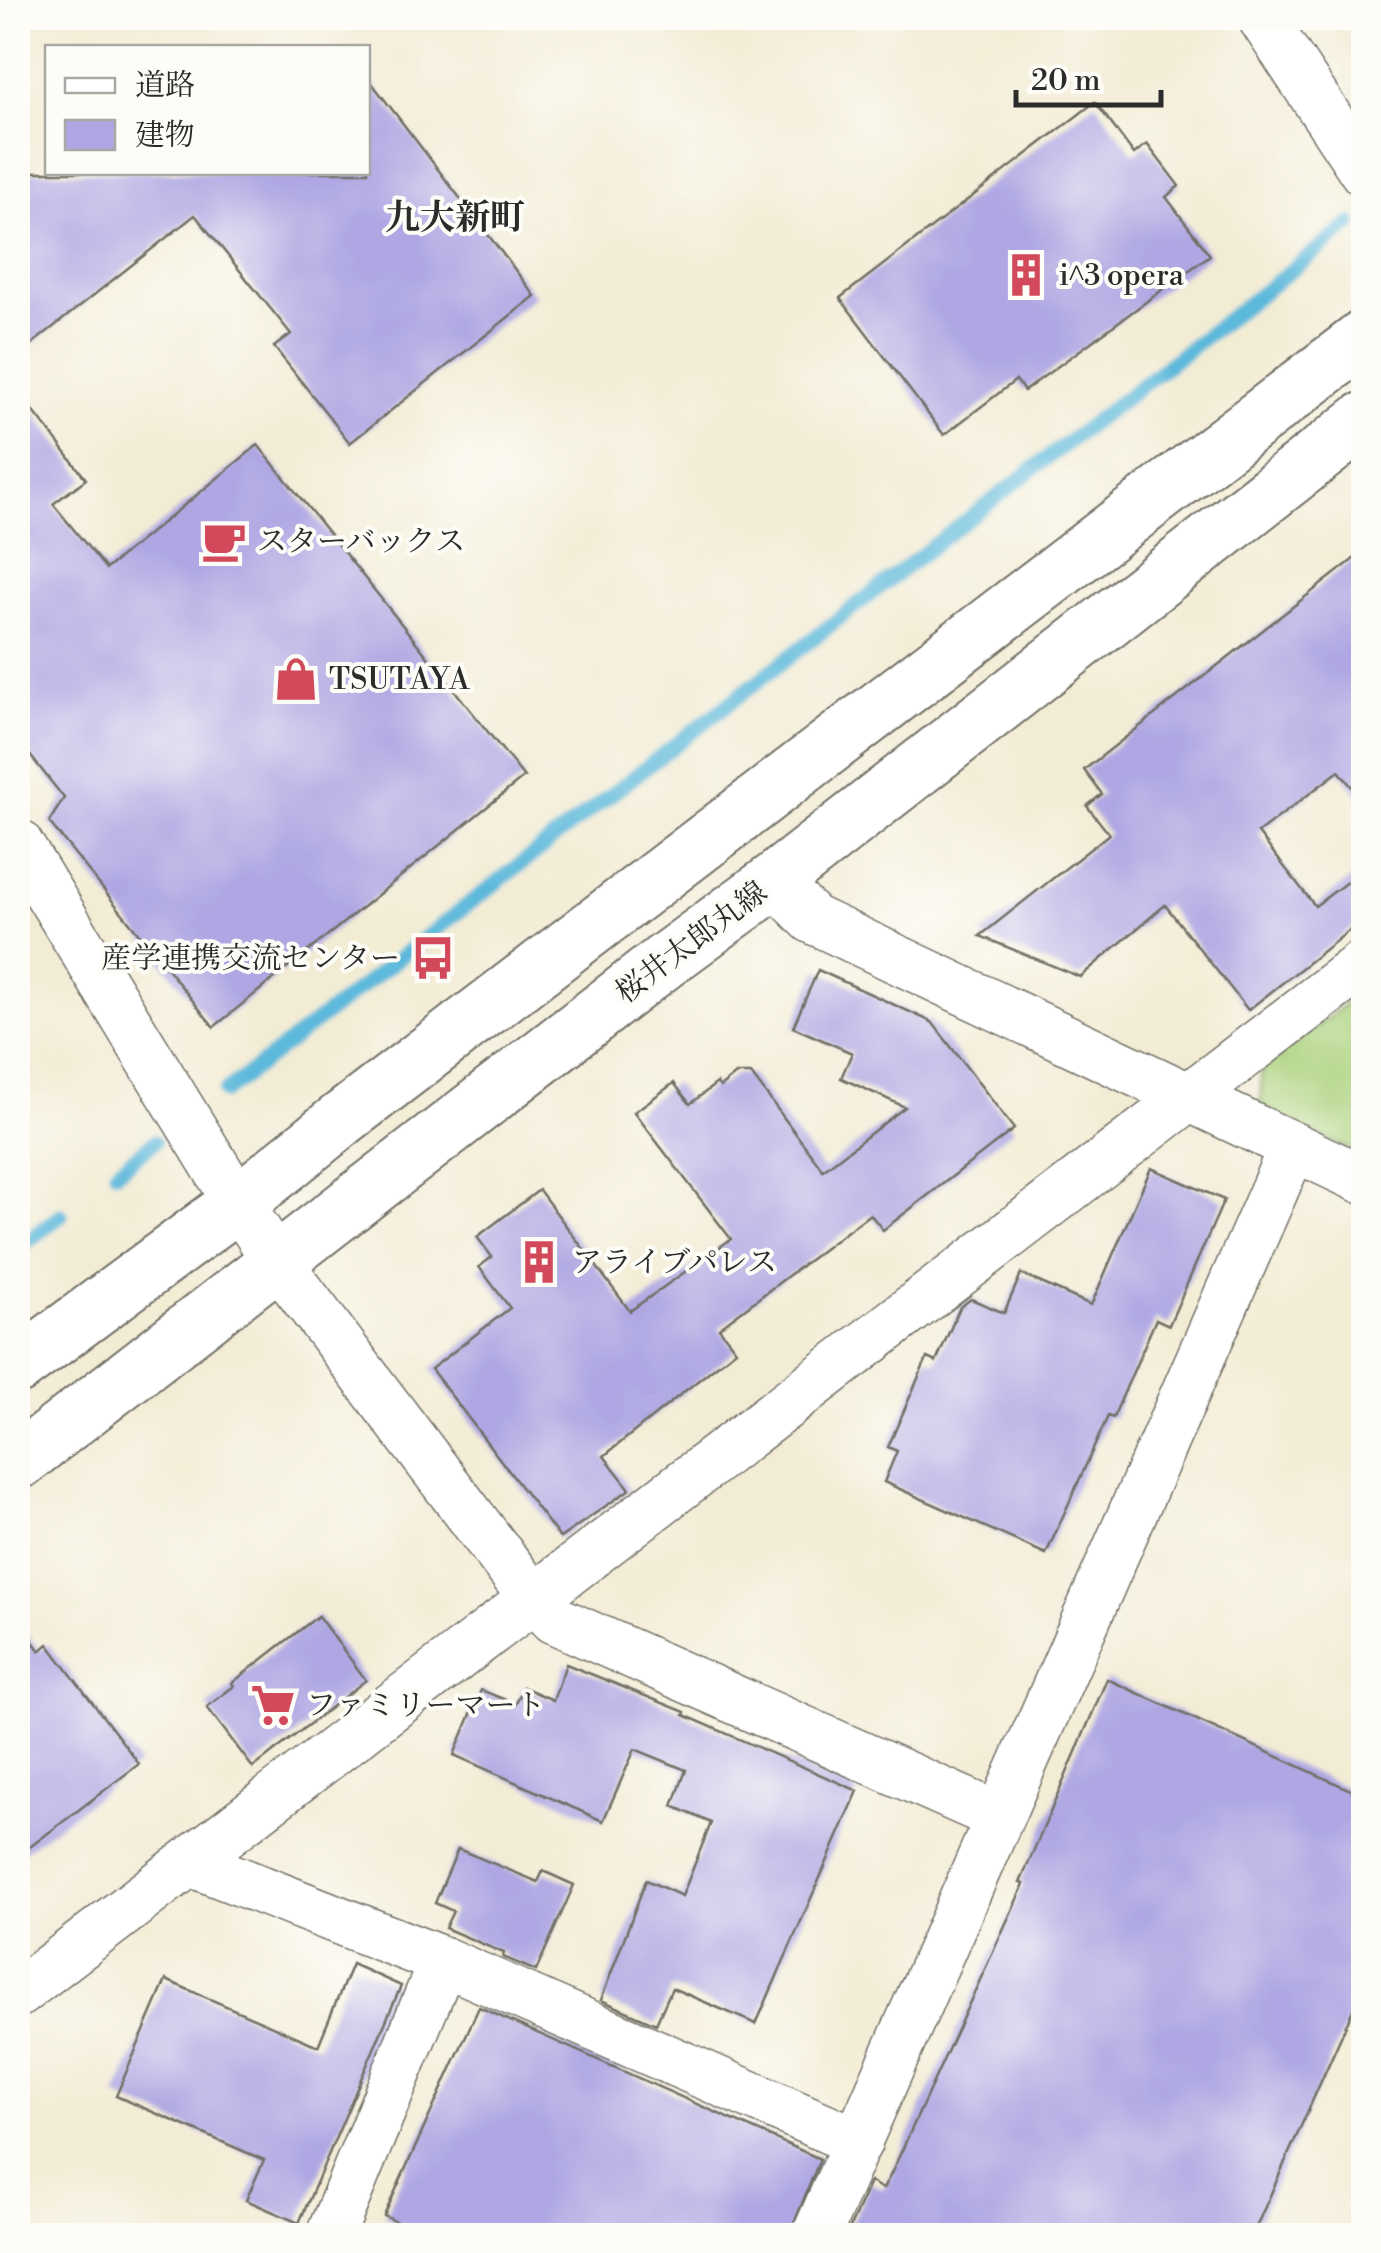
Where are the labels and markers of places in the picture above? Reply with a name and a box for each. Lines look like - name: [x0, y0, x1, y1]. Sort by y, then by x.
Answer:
- building icon: i^3 opera: [1002, 251, 1050, 299]
- place label: i^3 opera: [1059, 257, 1185, 295]
- cafe icon: スターバックス: [200, 517, 248, 565]
- place label: スターバックス: [257, 523, 465, 561]
- shop icon: TSUTAYA: [272, 655, 320, 703]
- place label: TSUTAYA: [329, 661, 471, 699]
- bus stop icon: 産学連携交流センター: [409, 934, 457, 982]
- place label: 産学連携交流センター: [101, 940, 400, 978]
- building icon: アライブパレス: [515, 1238, 563, 1286]
- place label: アライブパレス: [572, 1244, 777, 1282]
- supermarket icon: ファミリーマート: [249, 1681, 297, 1729]
- place label: ファミリーマート: [306, 1687, 545, 1725]

